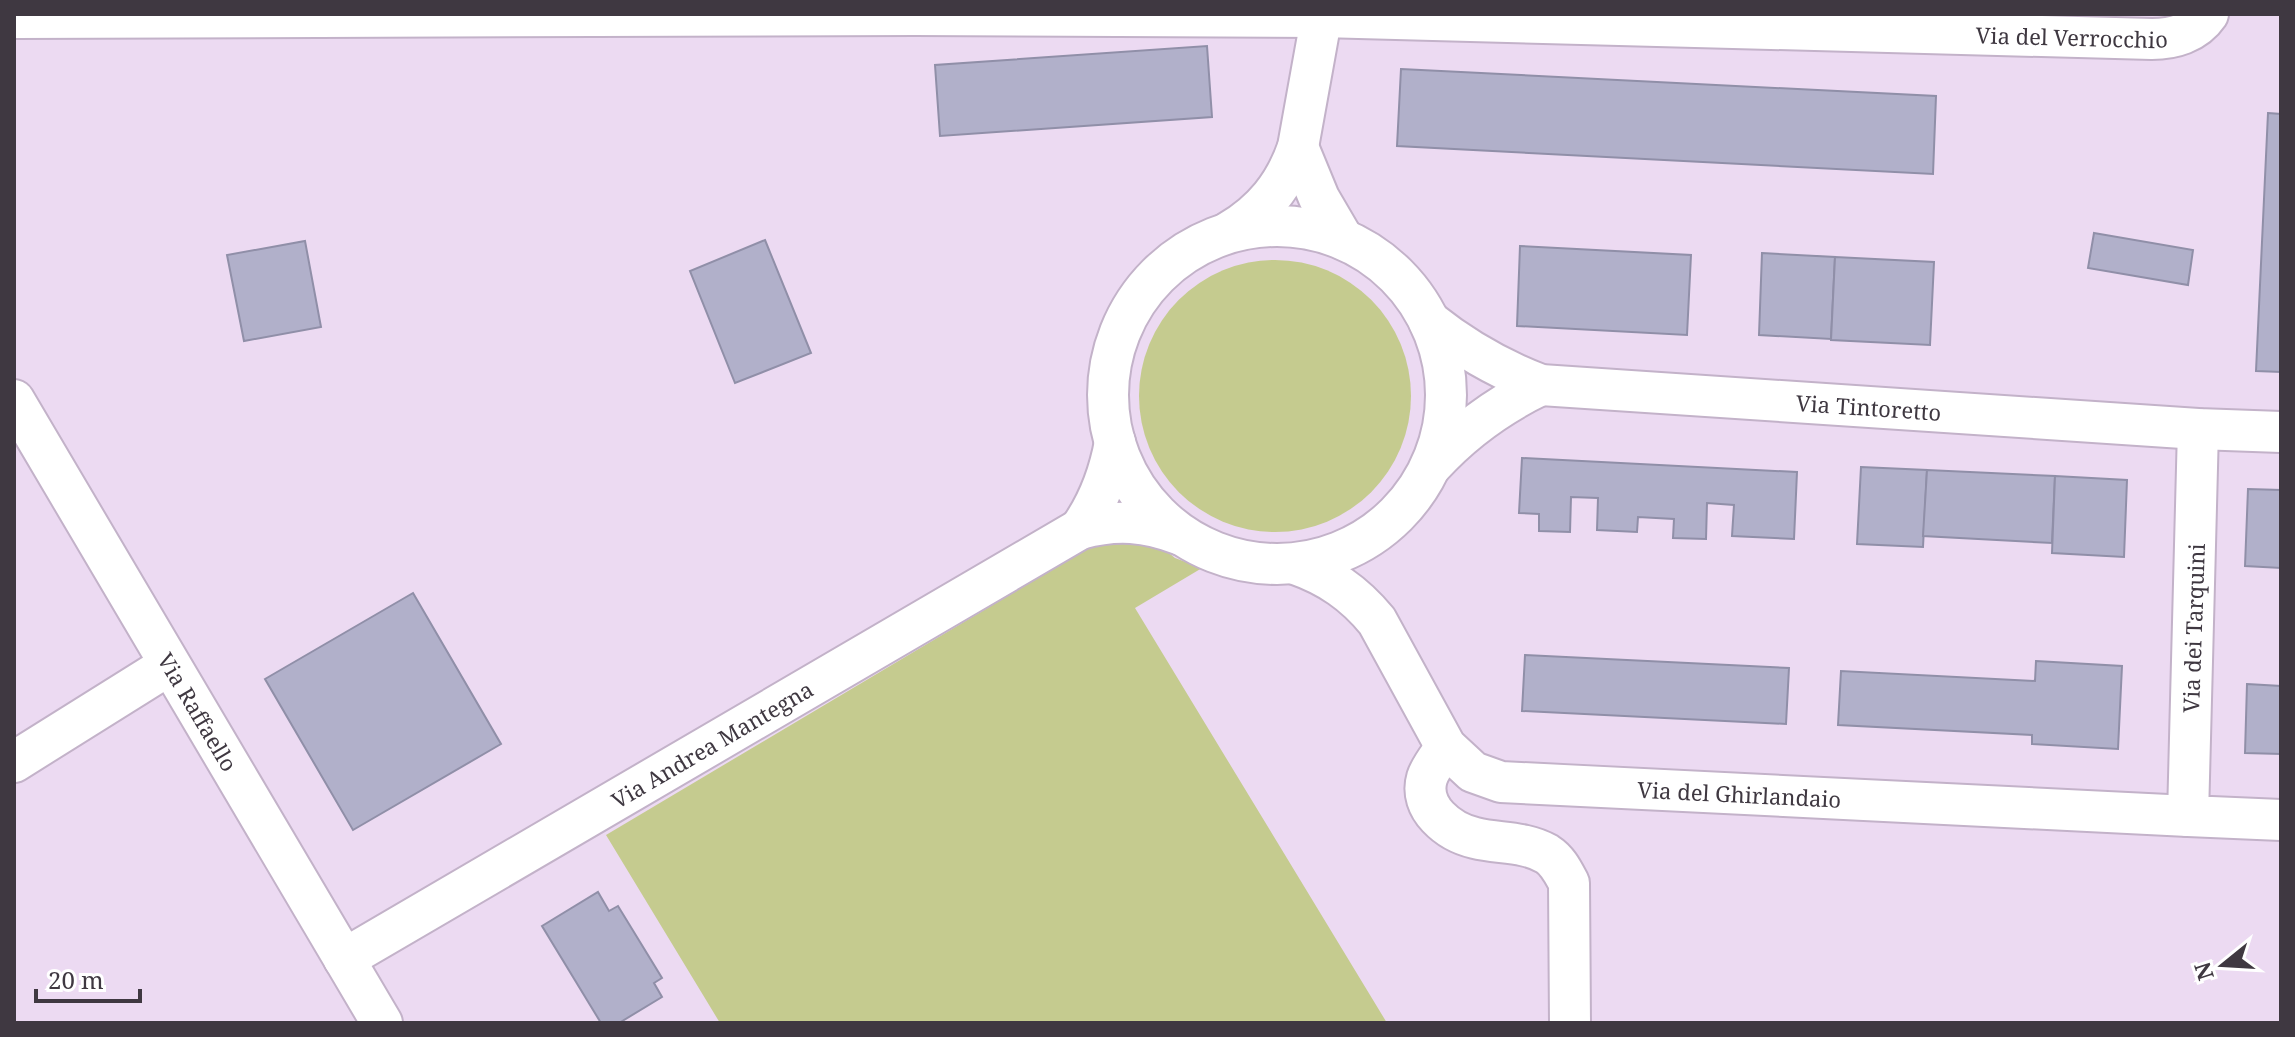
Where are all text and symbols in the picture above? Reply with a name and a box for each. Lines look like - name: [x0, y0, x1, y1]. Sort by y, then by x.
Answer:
- street label: Via del Verrocchio: [1975, 19, 2169, 54]
- street label: Via Tintoretto: [1795, 387, 1942, 427]
- street label: Via dei Tarquini: [2175, 543, 2211, 713]
- street label: Via Raffaello: [151, 647, 245, 777]
- street label: Via Andrea Mantegna: [606, 673, 818, 815]
- street label: Via del Ghirlandaio: [1637, 774, 1842, 814]
- north arrow: [2183, 925, 2263, 1005]
- scale bar: [36, 953, 140, 1003]
- text: N: [2186, 959, 2220, 984]
- text: 20 m: [48, 963, 104, 996]

